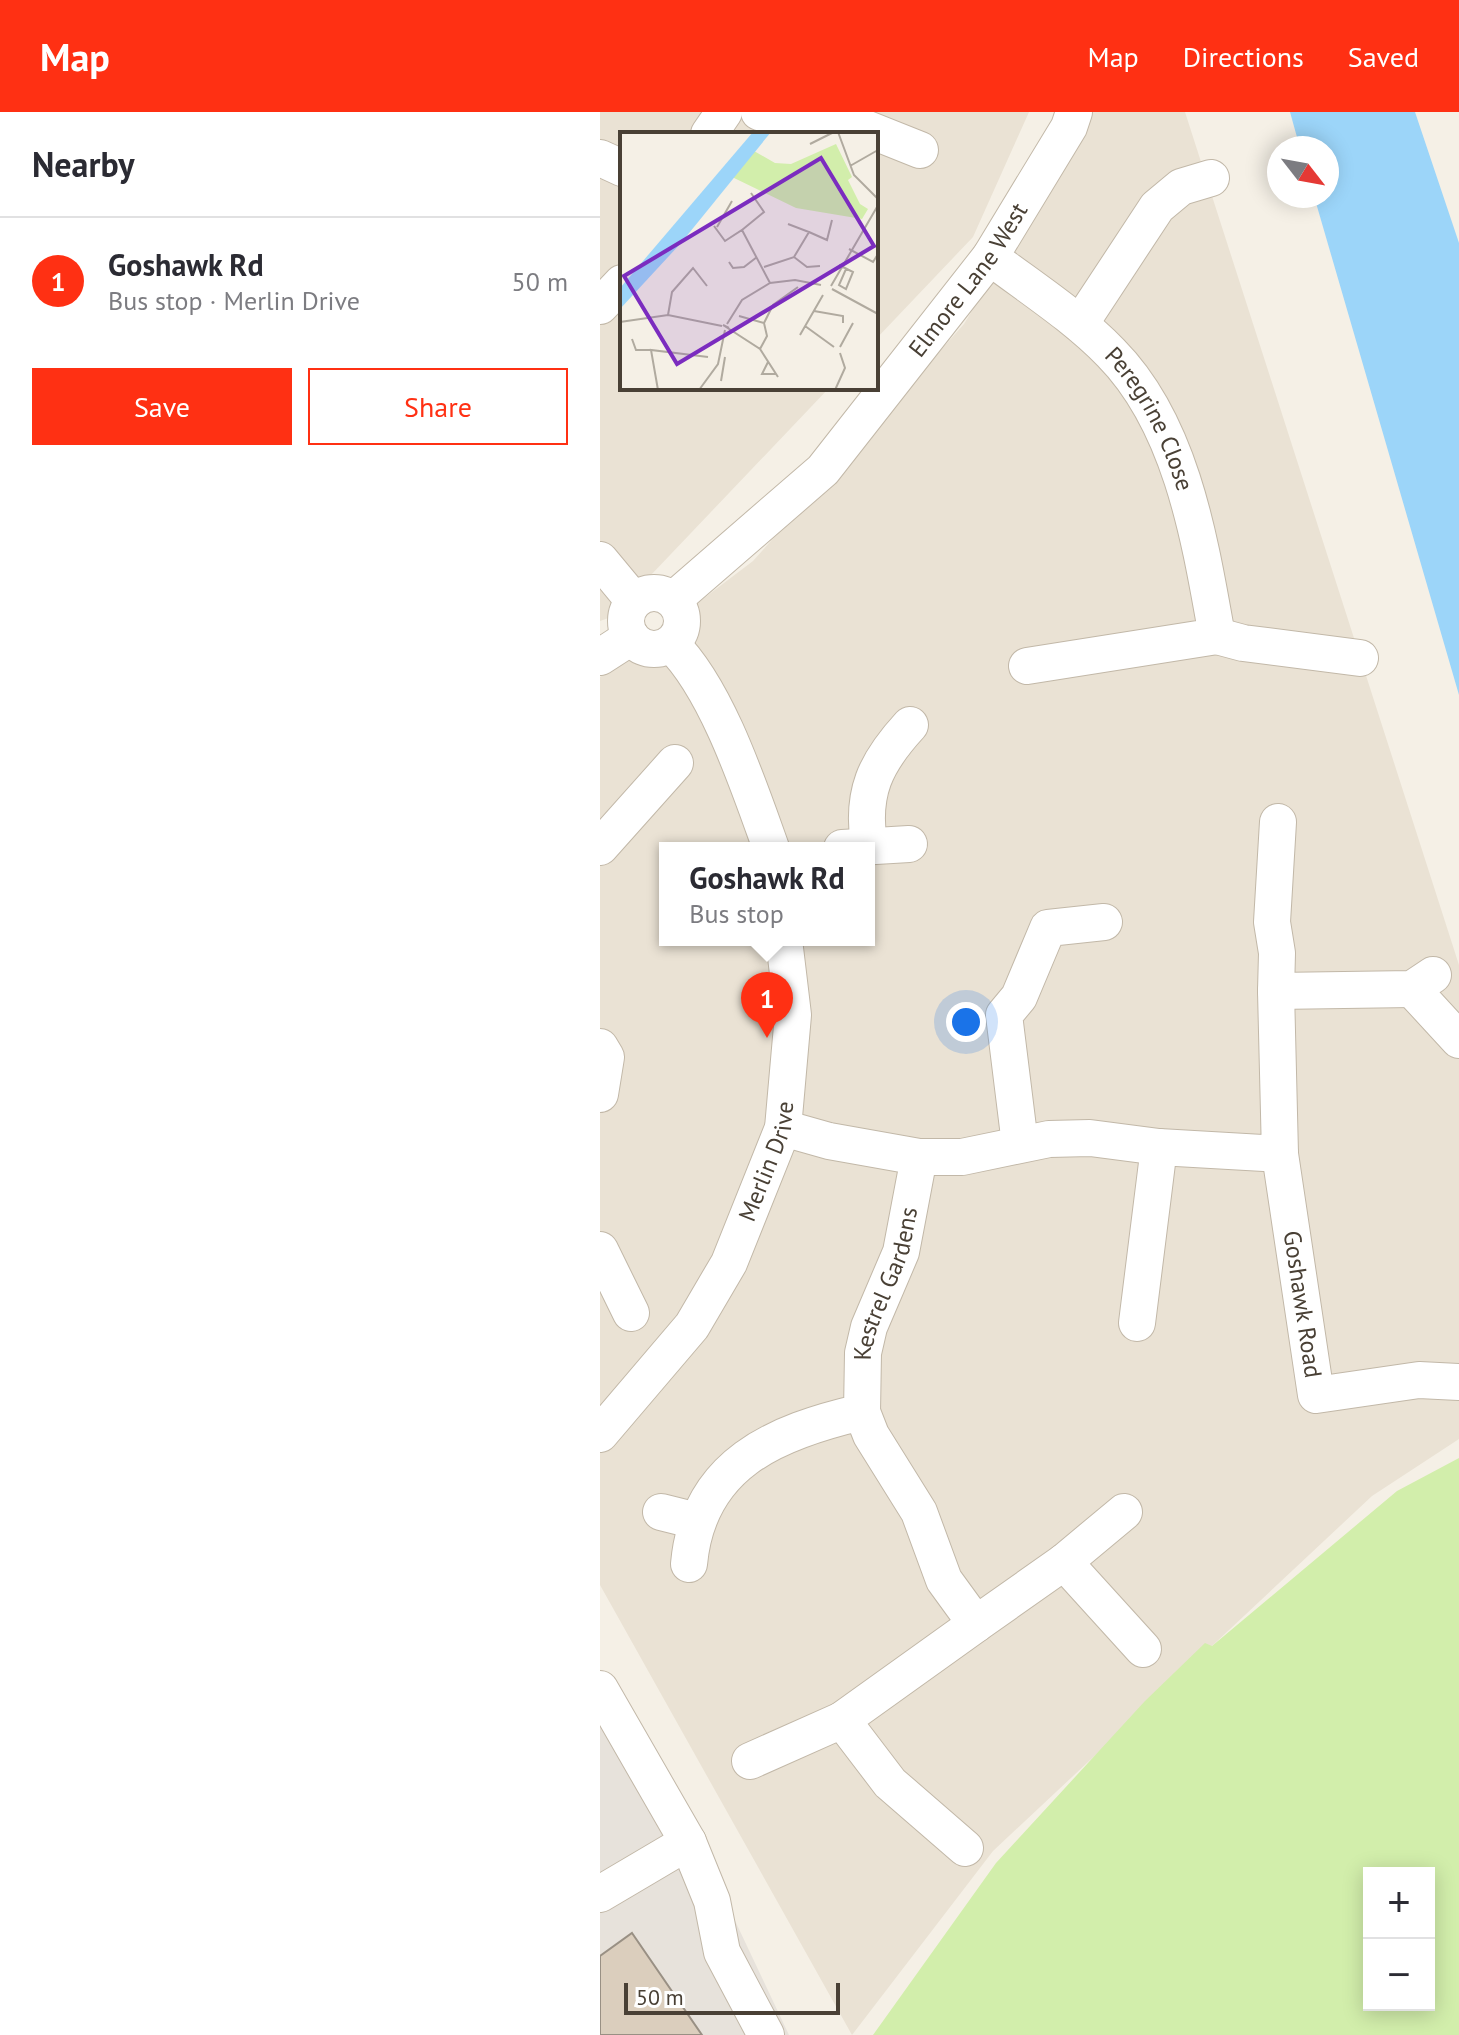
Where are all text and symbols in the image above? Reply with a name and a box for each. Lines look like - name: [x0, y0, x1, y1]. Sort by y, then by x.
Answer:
- text: Map: [40, 32, 110, 81]
- text: Map: [1088, 38, 1139, 75]
- text: Directions: [1183, 38, 1304, 75]
- text: Saved: [1348, 38, 1419, 75]
- inset map: [620, 132, 878, 390]
- north arrow: [1267, 136, 1339, 208]
- text: Nearby: [32, 142, 134, 186]
- street label: Elmore Lane West: [902, 197, 1034, 363]
- text: Goshawk Rd: [108, 245, 264, 284]
- text: 1: [51, 265, 65, 298]
- text: 50 m: [512, 265, 568, 298]
- text: Bus stop · Merlin Drive: [108, 284, 360, 317]
- street label: Peregrine Close: [1098, 340, 1201, 494]
- button: Save: [32, 368, 292, 445]
- button: Share: [308, 368, 568, 445]
- popup: [659, 842, 875, 946]
- text: Goshawk Rd: [689, 858, 845, 897]
- text: Bus stop: [689, 897, 784, 930]
- pin: 1: [741, 972, 793, 1038]
- your location: [946, 1002, 986, 1042]
- street label: Merlin Drive: [731, 1100, 800, 1226]
- street label: Kestrel Gardens: [847, 1204, 924, 1361]
- street label: Goshawk Road: [1277, 1229, 1329, 1380]
- map controls: [1363, 1867, 1435, 2011]
- button: +: [1363, 1867, 1435, 1939]
- button: −: [1363, 1939, 1435, 2011]
- scale bar: [624, 1979, 840, 2015]
- text: 50 m: [636, 1983, 684, 2011]

